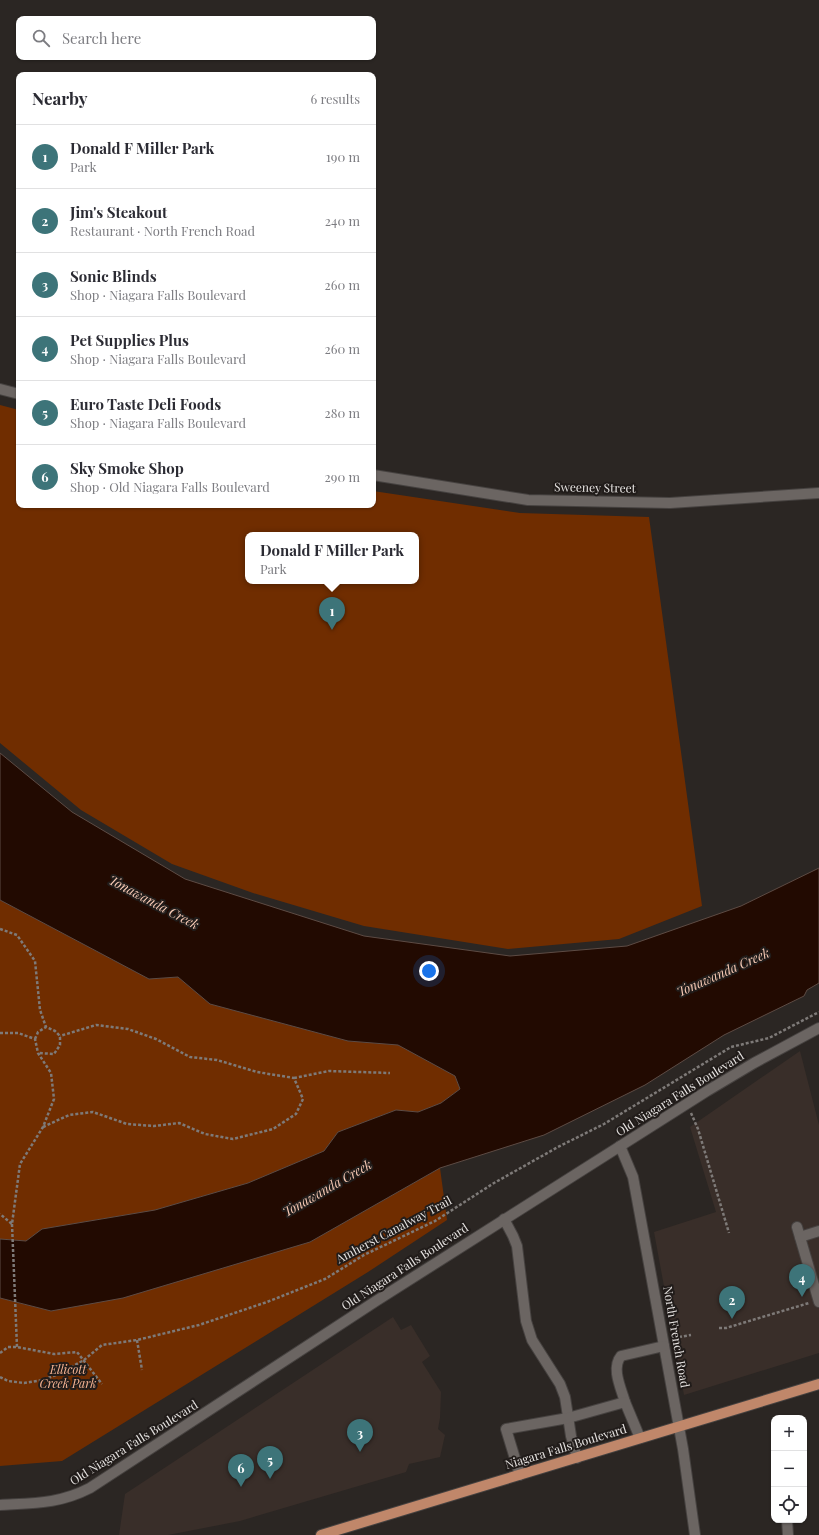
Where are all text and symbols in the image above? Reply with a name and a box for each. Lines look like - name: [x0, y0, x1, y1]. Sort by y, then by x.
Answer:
- search box: [16, 16, 376, 60]
- icon: search: [30, 27, 52, 49]
- text: Search here: [62, 28, 141, 48]
- text: Nearby: [32, 87, 87, 109]
- text: 6 results: [310, 90, 360, 107]
- text: Donald F Miller Park: [70, 138, 214, 158]
- text: 1: [43, 148, 47, 165]
- text: 190 m: [326, 148, 360, 165]
- text: Park: [70, 158, 97, 175]
- text: Jim's Steakout: [70, 202, 167, 222]
- text: 2: [42, 212, 48, 229]
- text: 240 m: [325, 212, 360, 229]
- text: Restaurant · North French Road: [70, 222, 255, 239]
- text: Sonic Blinds: [70, 266, 157, 286]
- text: 3: [42, 276, 48, 293]
- text: 260 m: [324, 276, 360, 293]
- text: Shop · Niagara Falls Boulevard: [70, 286, 246, 303]
- text: Pet Supplies Plus: [70, 330, 189, 350]
- text: 4: [42, 340, 48, 357]
- text: 260 m: [324, 340, 360, 357]
- text: Shop · Niagara Falls Boulevard: [70, 350, 246, 367]
- text: Euro Taste Deli Foods: [70, 394, 221, 414]
- text: 5: [42, 404, 48, 421]
- text: 280 m: [324, 404, 360, 421]
- text: Shop · Niagara Falls Boulevard: [70, 414, 246, 431]
- text: Sky Smoke Shop: [70, 458, 184, 478]
- text: 6: [41, 468, 49, 485]
- text: 290 m: [325, 468, 360, 485]
- text: Shop · Old Niagara Falls Boulevard: [70, 478, 270, 495]
- street label: Sweeney Street: [554, 478, 637, 496]
- popup: [245, 532, 419, 584]
- text: Donald F Miller Park: [260, 540, 404, 560]
- text: Park: [260, 560, 287, 577]
- pin: 1: [319, 597, 345, 630]
- water label: Tonawanda Creek: [106, 871, 203, 933]
- water label: Tonawanda Creek: [674, 943, 772, 1000]
- your location: [419, 961, 439, 981]
- street label: Old Niagara Falls Boulevard: [612, 1047, 747, 1139]
- water label: Tonawanda Creek: [279, 1155, 375, 1220]
- street label: Amherst Canalway Trail: [332, 1191, 455, 1267]
- street label: Old Niagara Falls Boulevard: [338, 1219, 471, 1313]
- pin: 4: [789, 1264, 815, 1297]
- street label: North French Road: [660, 1285, 694, 1389]
- pin: 2: [719, 1286, 745, 1319]
- park label: Ellicott Creek Park: [40, 1361, 96, 1391]
- street label: Old Niagara Falls Boulevard: [66, 1396, 201, 1488]
- map controls: [771, 1415, 807, 1523]
- button: +: [771, 1415, 807, 1451]
- pin: 3: [347, 1419, 373, 1452]
- street label: Niagara Falls Boulevard: [503, 1420, 628, 1472]
- pin: 5: [257, 1446, 283, 1479]
- button: −: [771, 1451, 807, 1487]
- pin: 6: [228, 1454, 254, 1487]
- button: locate: [771, 1487, 807, 1523]

